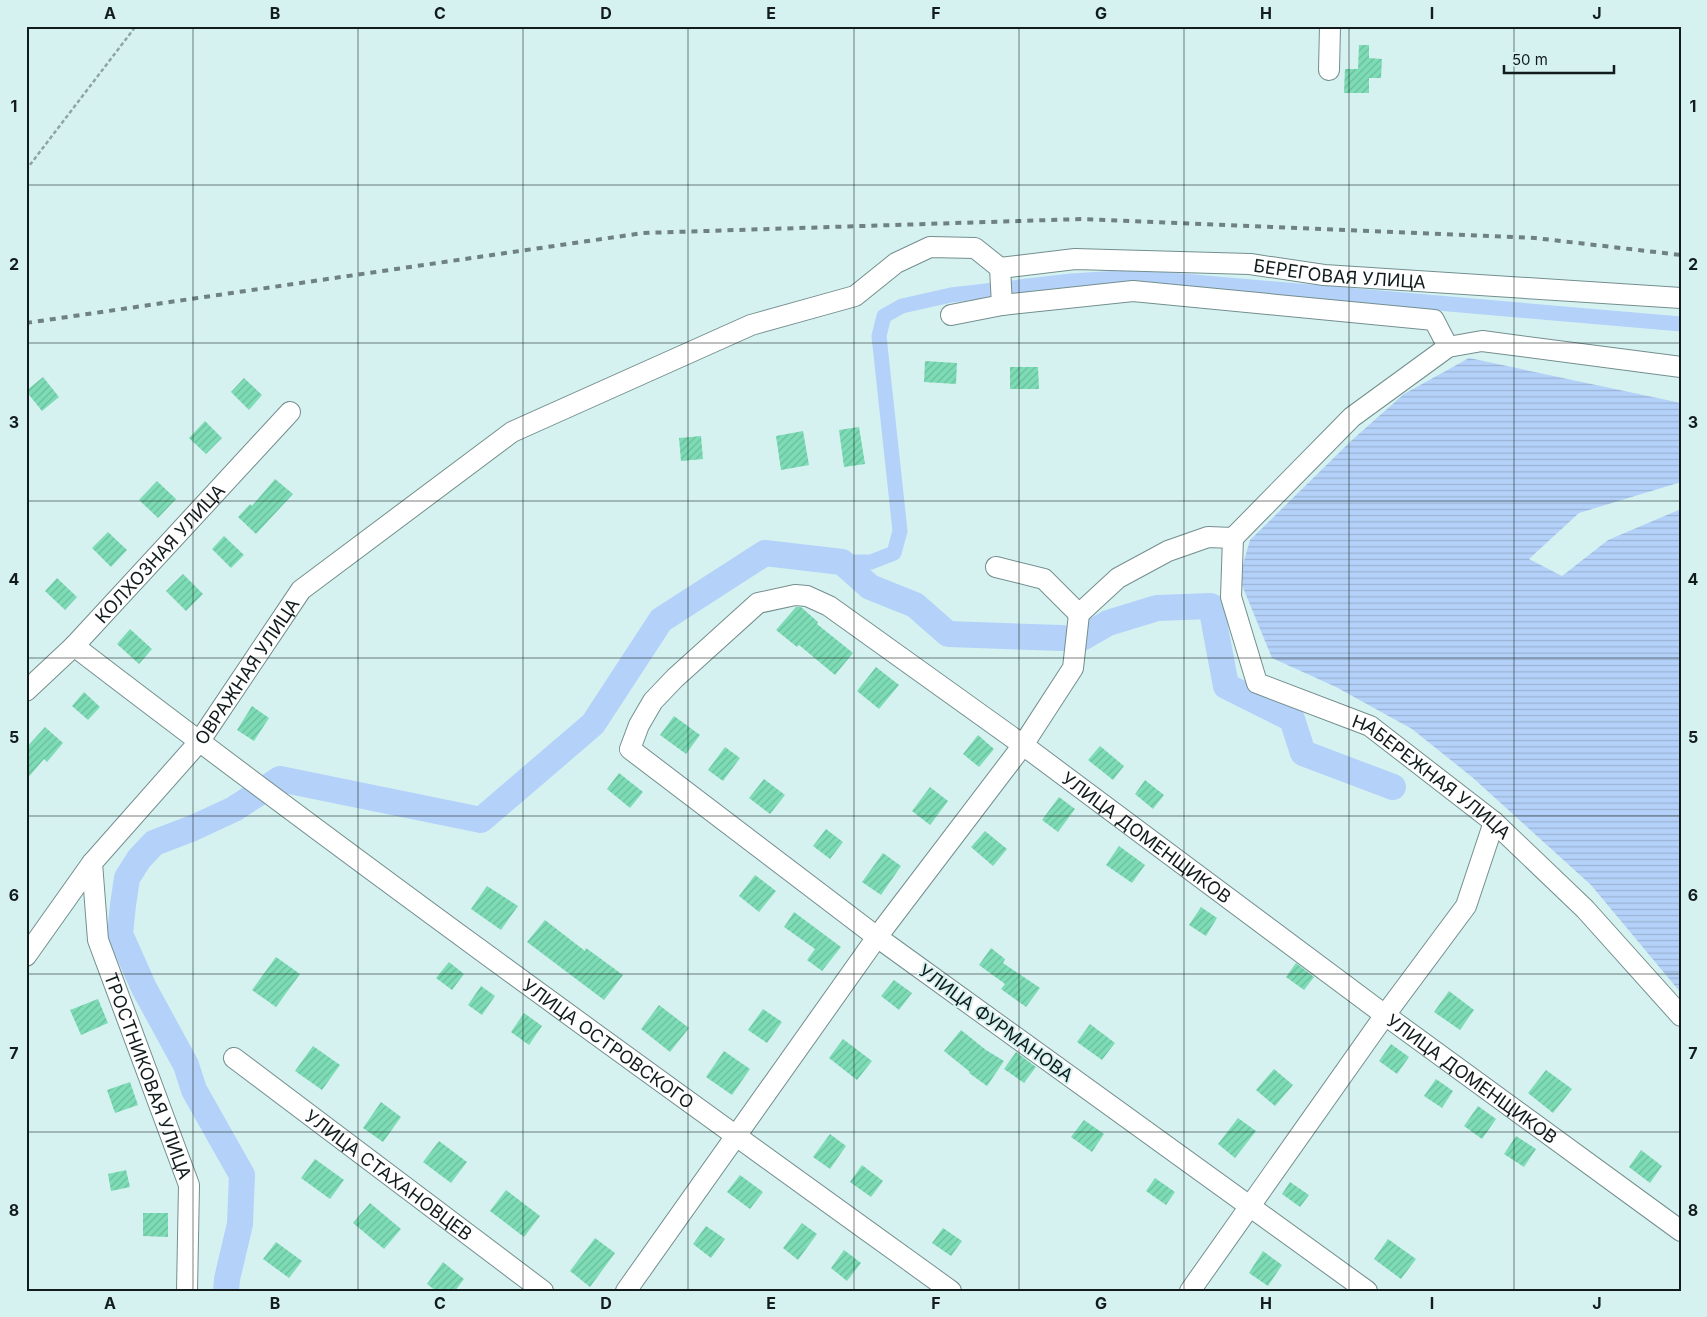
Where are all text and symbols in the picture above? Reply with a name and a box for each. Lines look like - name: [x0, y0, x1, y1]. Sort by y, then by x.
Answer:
- text: A: [104, 3, 116, 23]
- text: B: [270, 3, 280, 23]
- text: C: [434, 3, 446, 23]
- text: D: [600, 3, 612, 23]
- text: E: [766, 3, 776, 23]
- text: F: [931, 3, 941, 23]
- text: G: [1095, 3, 1107, 23]
- text: H: [1260, 3, 1272, 23]
- text: I: [1430, 3, 1434, 23]
- text: J: [1592, 3, 1602, 23]
- scale bar: [1504, 42, 1614, 74]
- text: 50 m: [1512, 50, 1548, 69]
- text: 1: [11, 96, 17, 116]
- text: 1: [1690, 96, 1696, 116]
- text: 2: [9, 254, 19, 274]
- street label: БЕРЕГОВАЯ УЛИЦА: [1252, 254, 1427, 292]
- text: 2: [1688, 254, 1698, 274]
- text: 3: [9, 412, 19, 432]
- text: 3: [1688, 412, 1698, 432]
- street label: КОЛХОЗНАЯ УЛИЦА: [90, 479, 229, 627]
- text: 4: [9, 569, 20, 589]
- text: 4: [1688, 569, 1699, 589]
- street label: ОВРАЖНАЯ УЛИЦА: [190, 594, 303, 748]
- street label: НАБЕРЕЖНАЯ УЛИЦА: [1350, 710, 1515, 843]
- text: 5: [9, 727, 19, 747]
- text: 5: [1688, 727, 1698, 747]
- street label: УЛИЦА ДОМЕНЩИКОВ: [1058, 767, 1235, 907]
- text: 6: [9, 885, 19, 905]
- text: 6: [1688, 885, 1698, 905]
- street label: УЛИЦА ФУРМАНОВА: [915, 960, 1077, 1086]
- street label: ТРОСТНИКОВАЯ УЛИЦА: [101, 970, 196, 1182]
- street label: УЛИЦА ОСТРОВСКОГО: [519, 974, 698, 1113]
- street label: УЛИЦА ДОМЕНЩИКОВ: [1383, 1009, 1561, 1148]
- text: 7: [9, 1043, 19, 1063]
- text: 7: [1688, 1043, 1698, 1063]
- street label: УЛИЦА СТАХАНОВЦЕВ: [301, 1105, 477, 1245]
- text: 8: [9, 1200, 19, 1220]
- text: 8: [1688, 1200, 1698, 1220]
- text: A: [104, 1293, 116, 1313]
- text: B: [270, 1293, 280, 1313]
- text: C: [434, 1293, 446, 1313]
- text: D: [600, 1293, 612, 1313]
- text: E: [766, 1293, 776, 1313]
- text: F: [931, 1293, 941, 1313]
- text: G: [1095, 1293, 1107, 1313]
- text: H: [1260, 1293, 1272, 1313]
- text: I: [1430, 1293, 1434, 1313]
- text: J: [1592, 1293, 1602, 1313]

